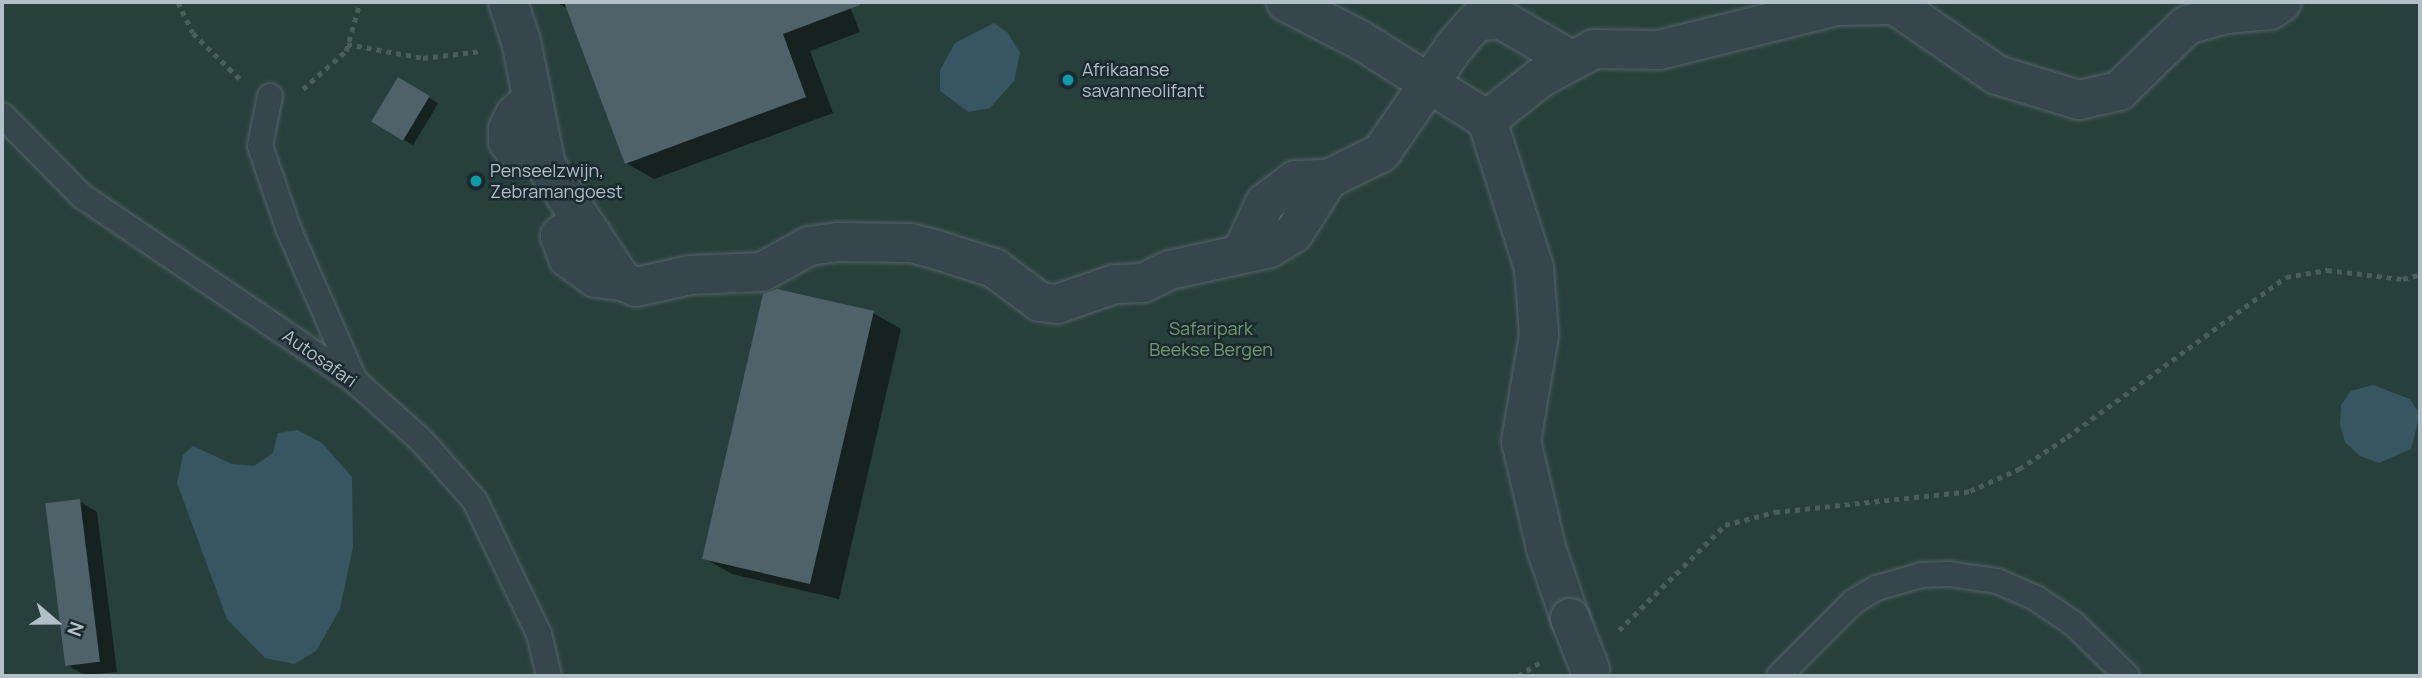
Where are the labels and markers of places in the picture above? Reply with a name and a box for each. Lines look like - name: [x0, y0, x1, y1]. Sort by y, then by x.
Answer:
- place label: Afrikaanse savanneolifant: [1082, 59, 1205, 102]
- marker: Afrikaanse savanneolifant: [1060, 72, 1076, 88]
- place label: Penseelzwijn, Zebramangoest: [490, 160, 623, 202]
- marker: Penseelzwijn, Zebramangoest: [468, 173, 484, 189]

